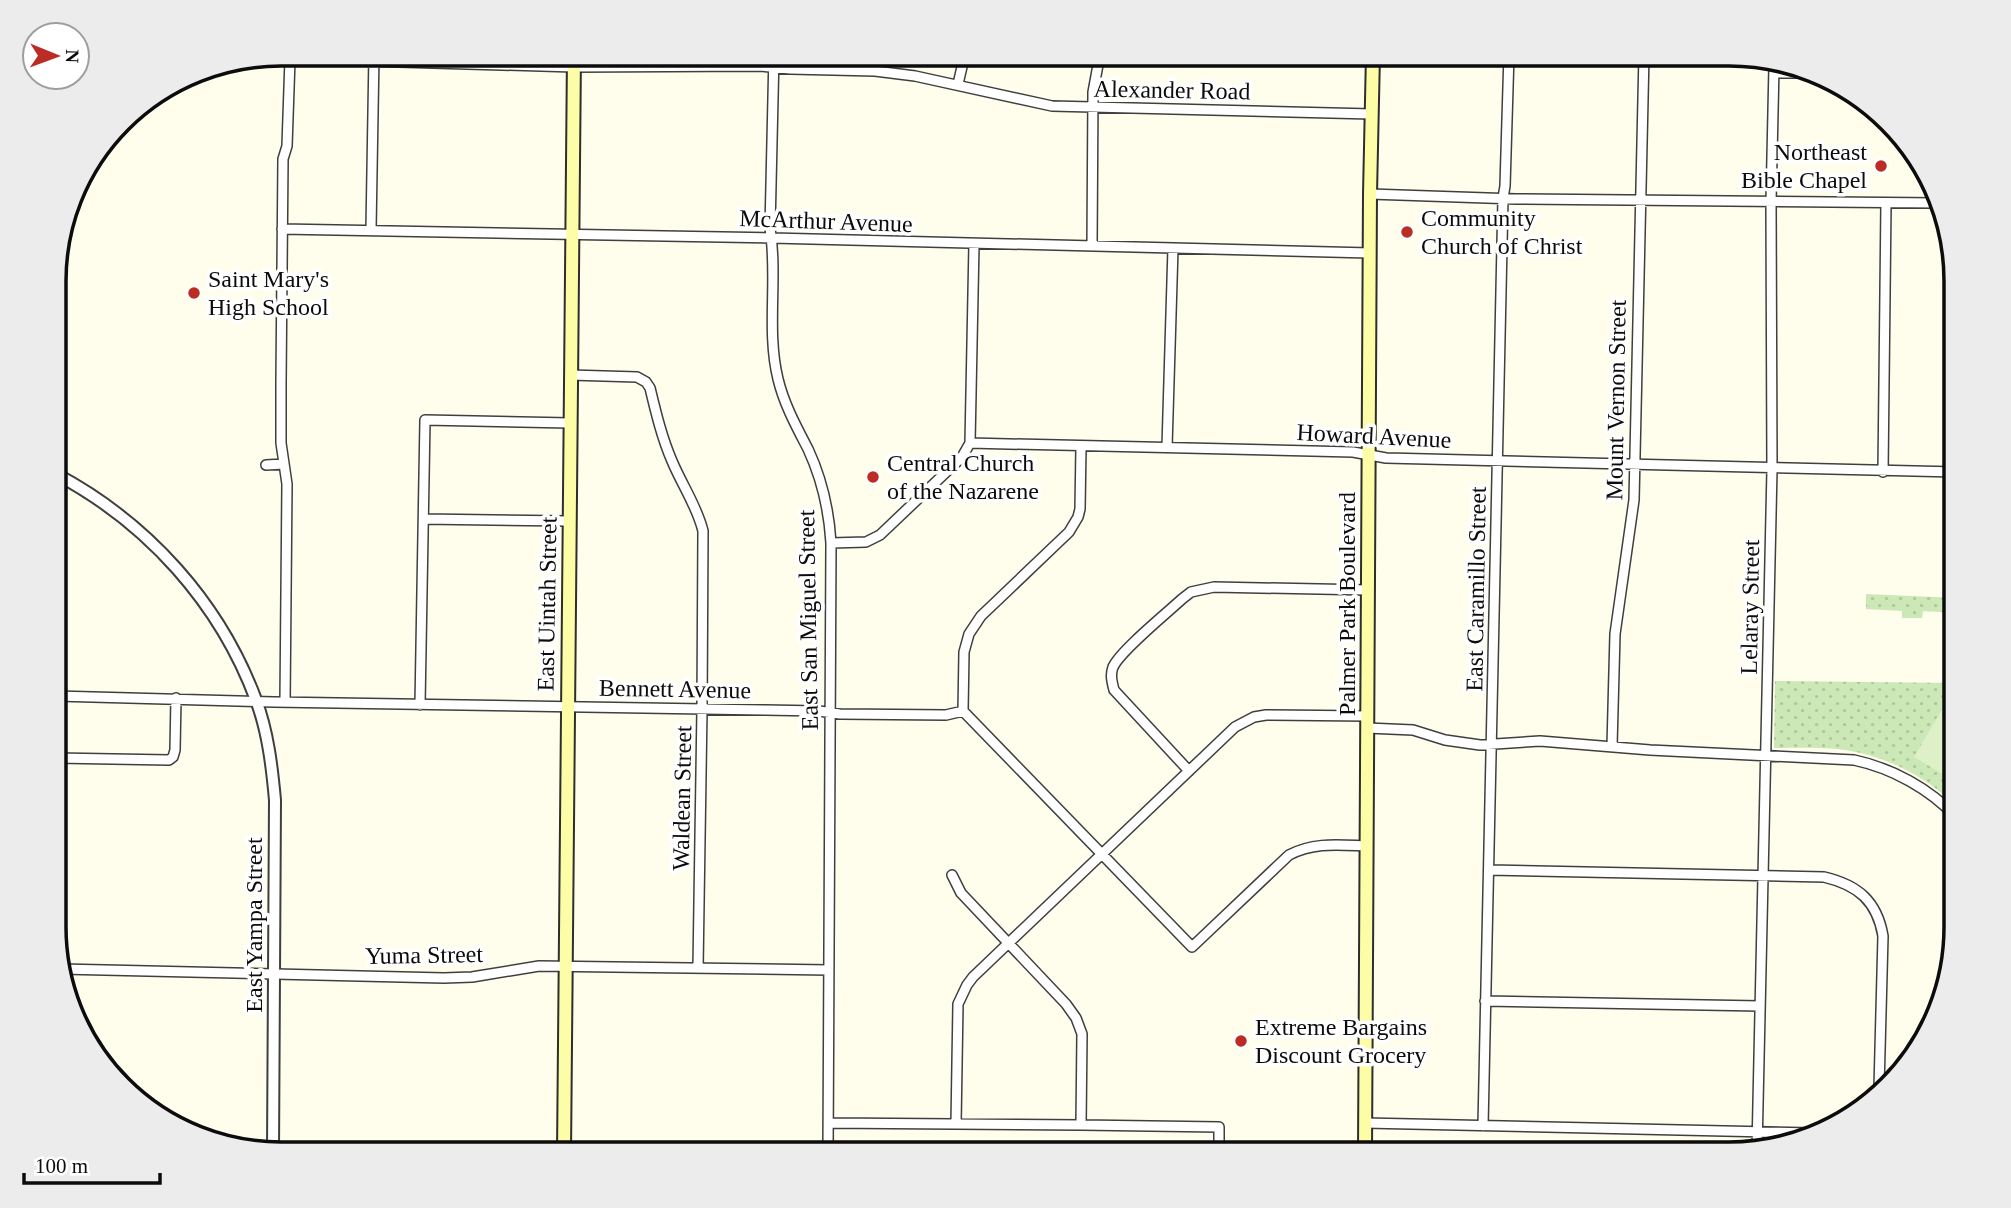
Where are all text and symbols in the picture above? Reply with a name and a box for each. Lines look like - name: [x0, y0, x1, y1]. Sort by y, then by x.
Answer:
- north arrow: [21, 21, 91, 91]
- text: N: [62, 49, 83, 64]
- street label: Alexander Road: [1093, 76, 1251, 104]
- place label: Northeast Bible Chapel: [1741, 139, 1867, 193]
- marker: Northeast Bible Chapel: [1873, 158, 1889, 174]
- street label: McArthur Avenue: [739, 205, 913, 237]
- place label: Community Church of Christ: [1421, 205, 1583, 259]
- marker: Community Church of Christ: [1399, 224, 1415, 240]
- place label: Saint Mary's High School: [208, 266, 329, 320]
- marker: Saint Mary's High School: [186, 285, 202, 301]
- street label: Mount Vernon Street: [1601, 299, 1631, 501]
- street label: Howard Avenue: [1296, 419, 1452, 453]
- place label: Central Church of the Nazarene: [887, 450, 1039, 504]
- marker: Central Church of the Nazarene: [865, 469, 881, 485]
- street label: East Caramillo Street: [1461, 486, 1491, 692]
- street label: Palmer Park Boulevard: [1334, 492, 1360, 716]
- street label: East San Miguel Street: [793, 509, 823, 731]
- street label: East Uintah Street: [532, 516, 562, 692]
- street label: Lelaray Street: [1736, 539, 1764, 675]
- street label: Bennett Avenue: [599, 675, 751, 703]
- street label: Waldean Street: [668, 725, 696, 871]
- street label: East Yampa Street: [241, 837, 267, 1013]
- street label: Yuma Street: [365, 941, 484, 969]
- place label: Extreme Bargains Discount Grocery: [1255, 1014, 1427, 1068]
- marker: Extreme Bargains Discount Grocery: [1233, 1033, 1249, 1049]
- scale bar: [24, 1142, 161, 1186]
- text: 100 m: [35, 1154, 88, 1178]

